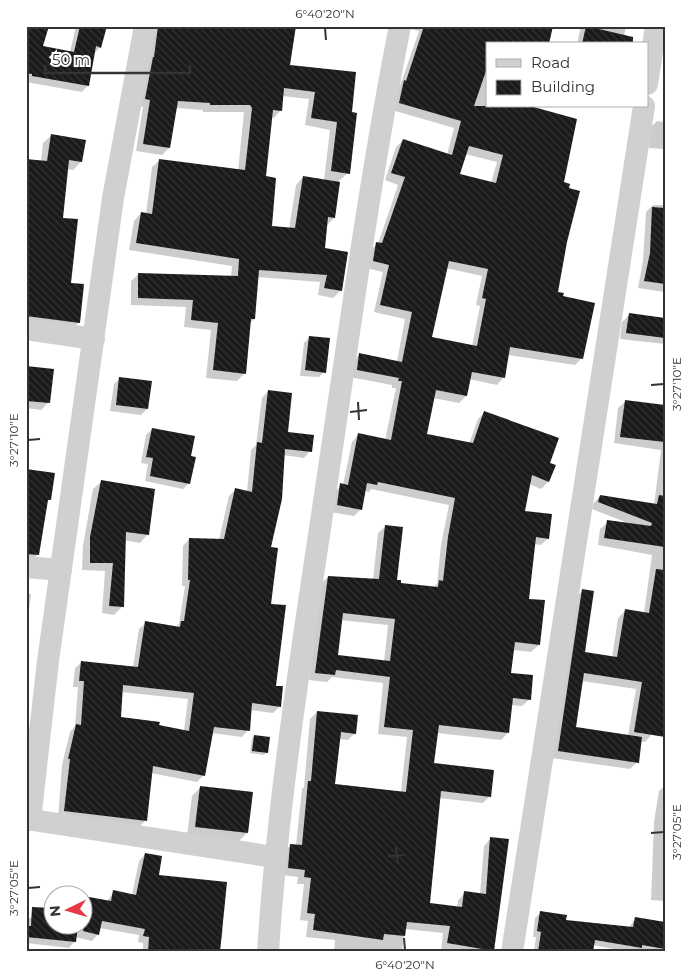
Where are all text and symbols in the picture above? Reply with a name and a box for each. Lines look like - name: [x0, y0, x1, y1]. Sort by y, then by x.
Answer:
- text: 6°40'20"N: [295, 6, 355, 21]
- scale bar: [45, 42, 190, 74]
- legend: [486, 42, 648, 108]
- text: 50 m: [52, 50, 90, 69]
- text: Road: [531, 53, 570, 72]
- text: Building: [531, 77, 595, 96]
- text: 3°27'10"E: [669, 357, 684, 411]
- text: 3°27'10"E: [6, 413, 21, 467]
- text: 3°27'05"E: [669, 804, 684, 860]
- text: 3°27'05"E: [6, 860, 21, 916]
- north arrow: [42, 886, 92, 936]
- text: N: [46, 905, 65, 918]
- text: 6°40'20"N: [375, 957, 435, 972]

